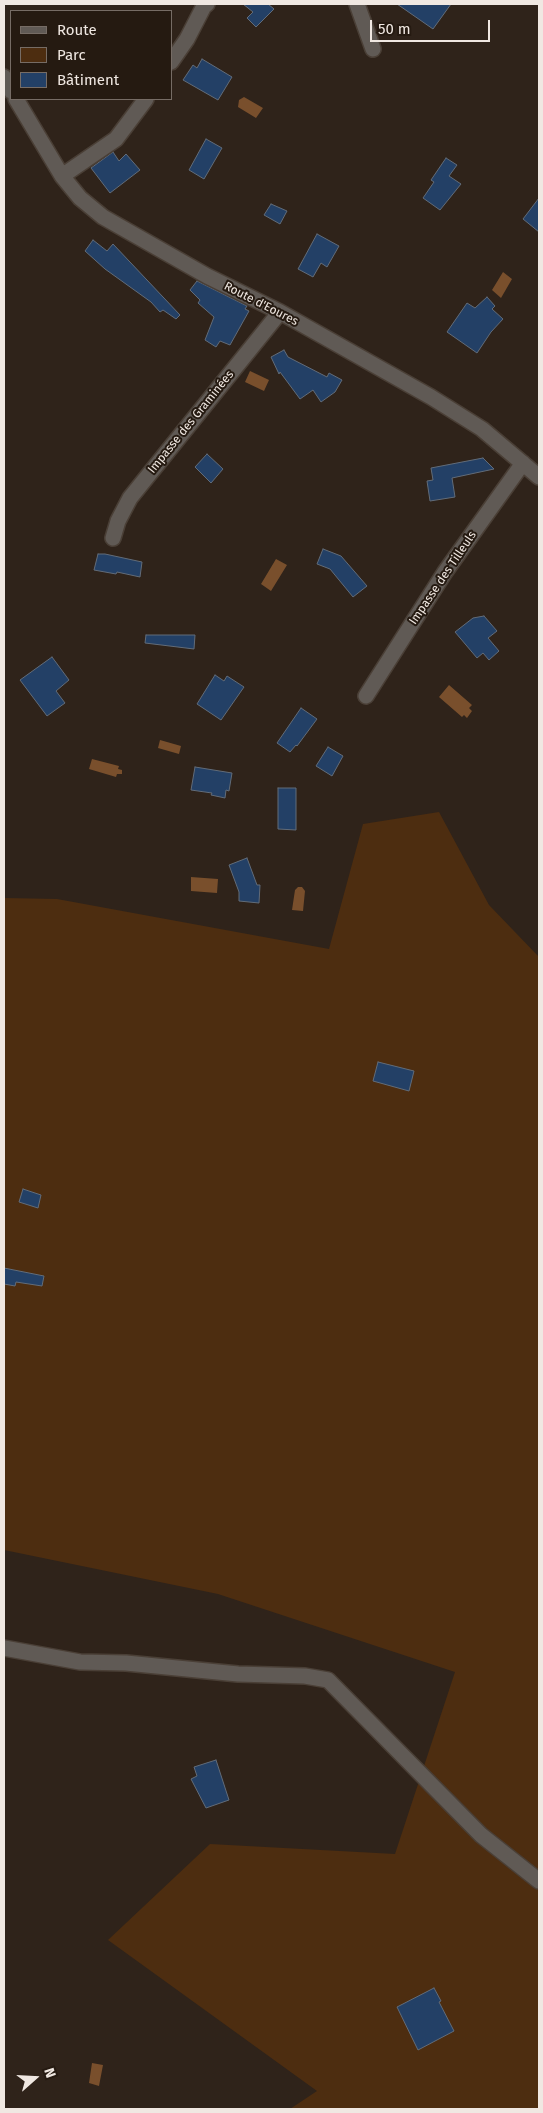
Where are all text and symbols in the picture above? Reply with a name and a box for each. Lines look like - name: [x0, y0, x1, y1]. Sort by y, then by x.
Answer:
- legend: [10, 10, 172, 100]
- scale bar: [373, 10, 493, 42]
- text: 50 m: [378, 20, 411, 38]
- text: Route: [57, 21, 97, 39]
- text: Parc: [57, 46, 86, 64]
- text: Bâtiment: [57, 71, 119, 89]
- street label: Route d'Eoures: [221, 279, 301, 329]
- street label: Impasse des Graminées: [145, 368, 237, 476]
- street label: Impasse des Tilleuls: [406, 528, 480, 628]
- north arrow: [10, 2053, 60, 2103]
- text: N: [40, 2066, 59, 2080]

